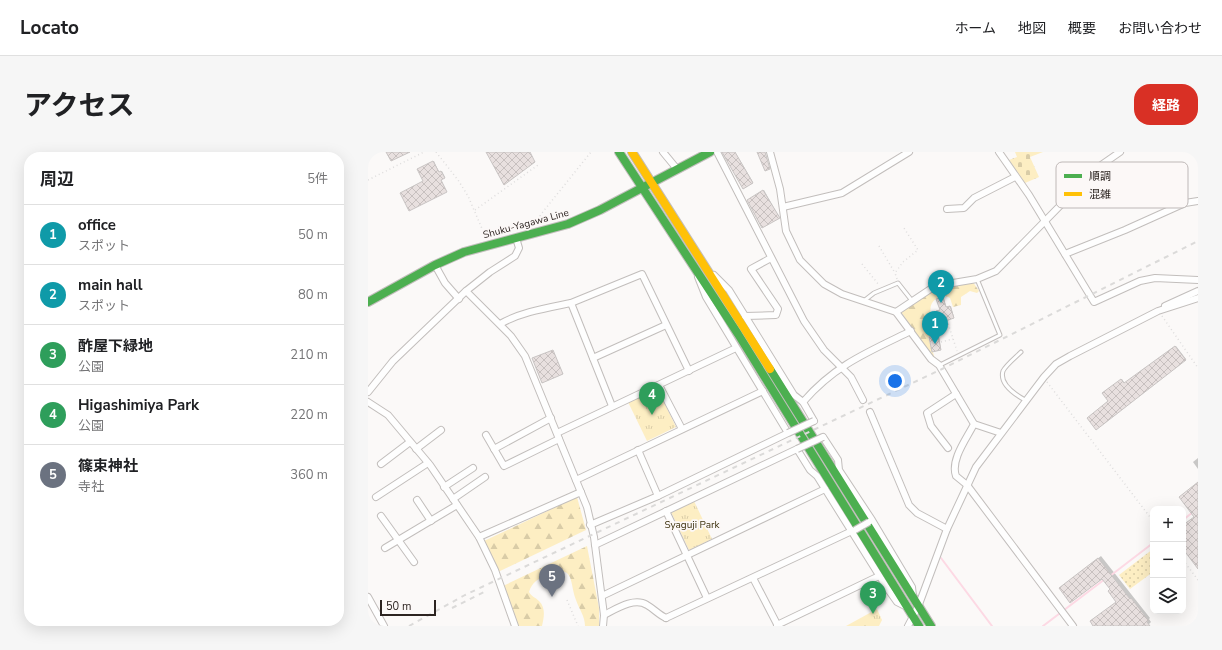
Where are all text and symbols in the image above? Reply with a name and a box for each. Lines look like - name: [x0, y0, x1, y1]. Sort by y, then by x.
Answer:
- text: Locato: [20, 15, 79, 41]
- text: ホーム: [954, 19, 996, 38]
- text: 地図: [1018, 19, 1046, 38]
- text: 概要: [1068, 19, 1096, 38]
- text: お問い合わせ: [1118, 19, 1202, 38]
- button: 経路: [1134, 84, 1198, 125]
- text: アクセス: [24, 87, 135, 125]
- legend: [1056, 162, 1188, 208]
- text: 周辺: [40, 168, 74, 191]
- text: 順調: [1089, 169, 1111, 184]
- text: 5件: [307, 170, 328, 188]
- text: 混雑: [1089, 187, 1111, 202]
- street label: Shuku-Yagawa Line: [482, 206, 570, 242]
- text: office: [78, 215, 116, 235]
- text: 1: [49, 226, 57, 244]
- text: 50 m: [298, 226, 328, 244]
- text: スポット: [78, 237, 130, 255]
- pin: 2: [928, 270, 954, 303]
- text: main hall: [78, 275, 143, 295]
- text: 2: [49, 286, 57, 304]
- text: 80 m: [298, 286, 328, 304]
- text: スポット: [78, 297, 130, 315]
- pin: 1: [922, 311, 948, 344]
- text: 酢屋下緑地: [78, 336, 153, 356]
- text: 3: [49, 346, 57, 364]
- text: 210 m: [290, 346, 328, 364]
- text: 公園: [78, 358, 104, 376]
- your location: [885, 371, 905, 391]
- pin: 4: [639, 382, 665, 415]
- text: Higashimiya Park: [78, 395, 199, 415]
- text: 4: [49, 406, 57, 424]
- text: 220 m: [290, 406, 328, 424]
- text: 公園: [78, 417, 104, 435]
- text: 篠束神社: [78, 456, 138, 476]
- text: 5: [49, 466, 57, 484]
- text: 360 m: [290, 466, 328, 484]
- text: 寺社: [78, 478, 104, 496]
- map controls: [1150, 506, 1186, 614]
- button: +: [1150, 506, 1186, 542]
- park label: Syaguji Park: [664, 518, 721, 532]
- button: −: [1150, 542, 1186, 578]
- pin: 5: [539, 564, 565, 597]
- button: layers: [1150, 578, 1186, 614]
- pin: 3: [860, 581, 886, 614]
- scale bar: [380, 598, 436, 617]
- text: 50 m: [386, 599, 411, 614]

